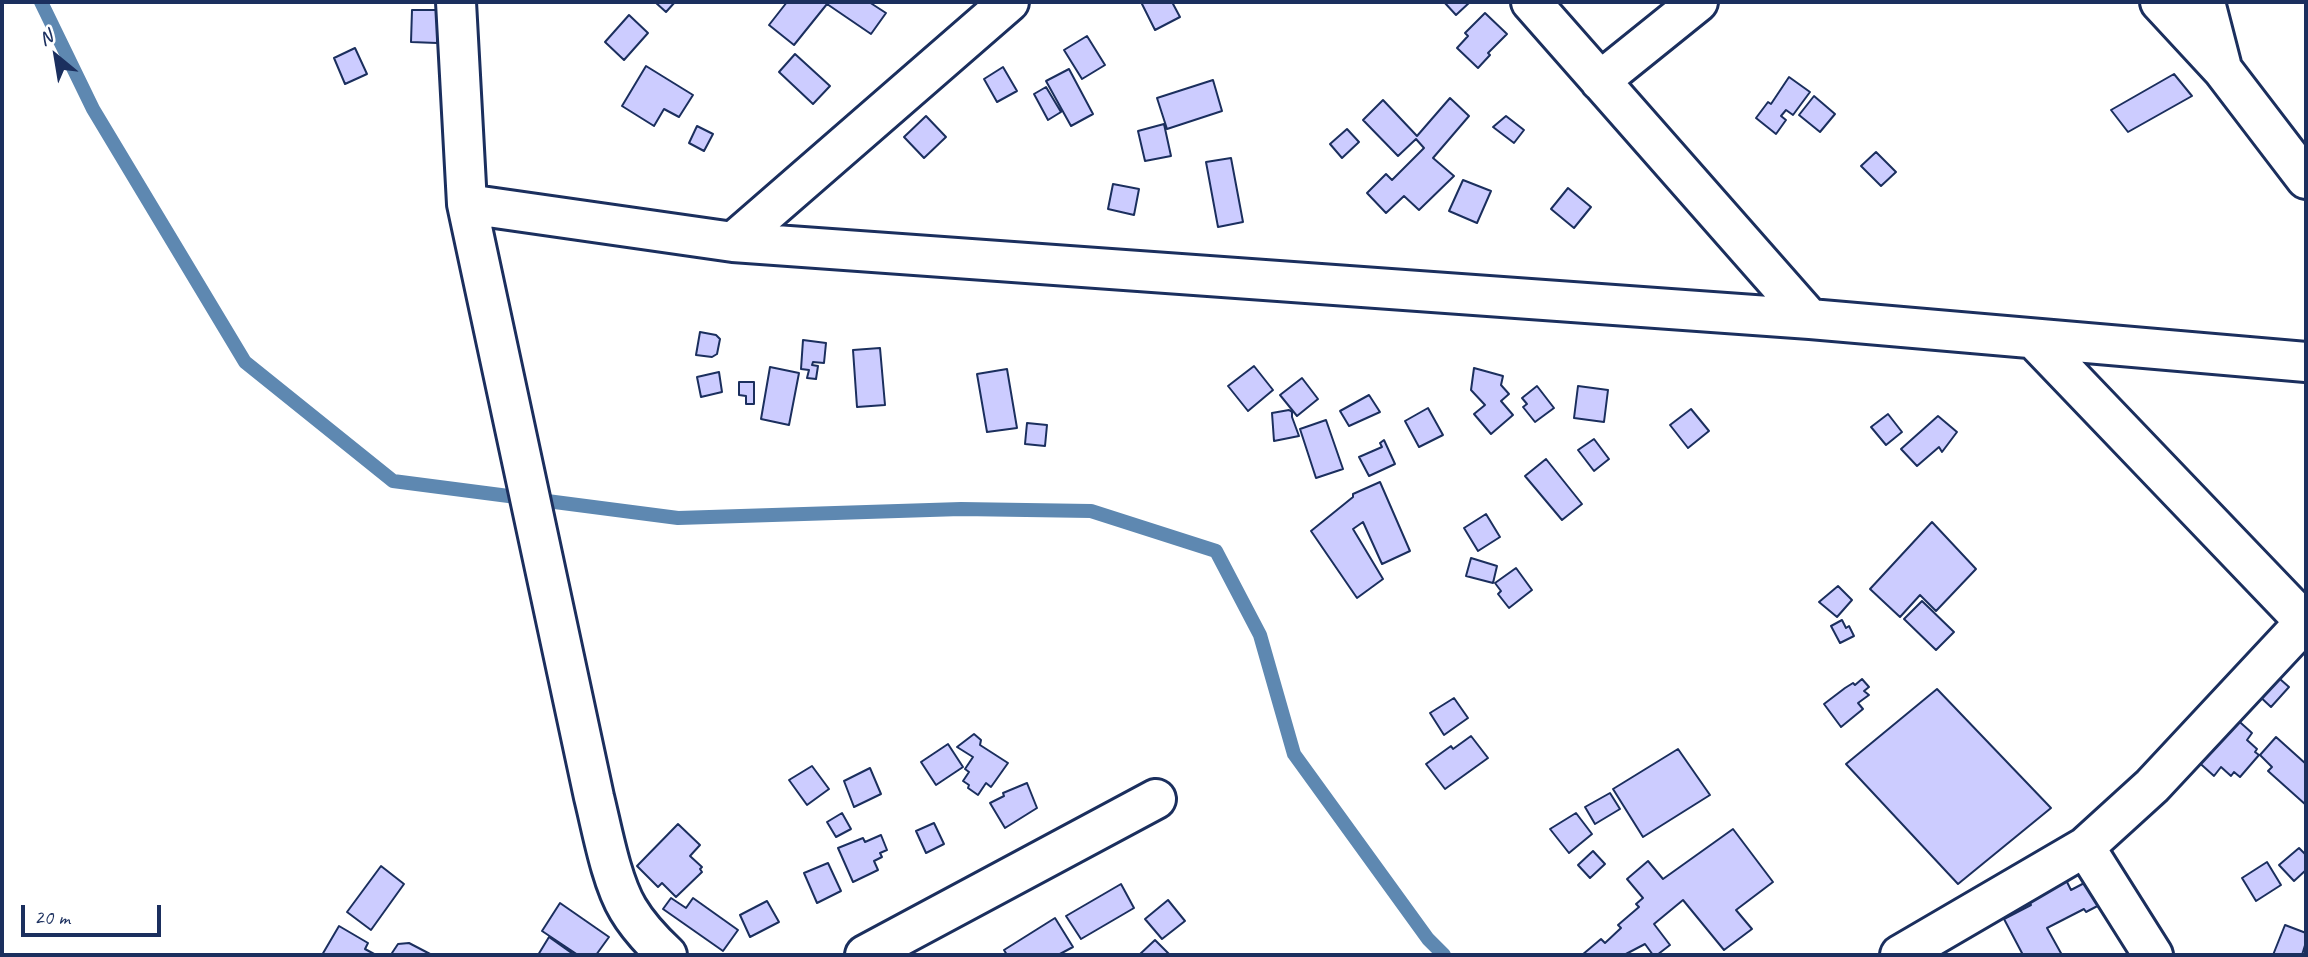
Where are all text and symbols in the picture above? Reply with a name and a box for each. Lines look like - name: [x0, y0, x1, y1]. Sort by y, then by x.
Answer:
- north arrow: [21, 21, 91, 91]
- text: N: [34, 24, 57, 51]
- scale bar: [24, 890, 164, 934]
- text: 20 m: [34, 904, 70, 930]

